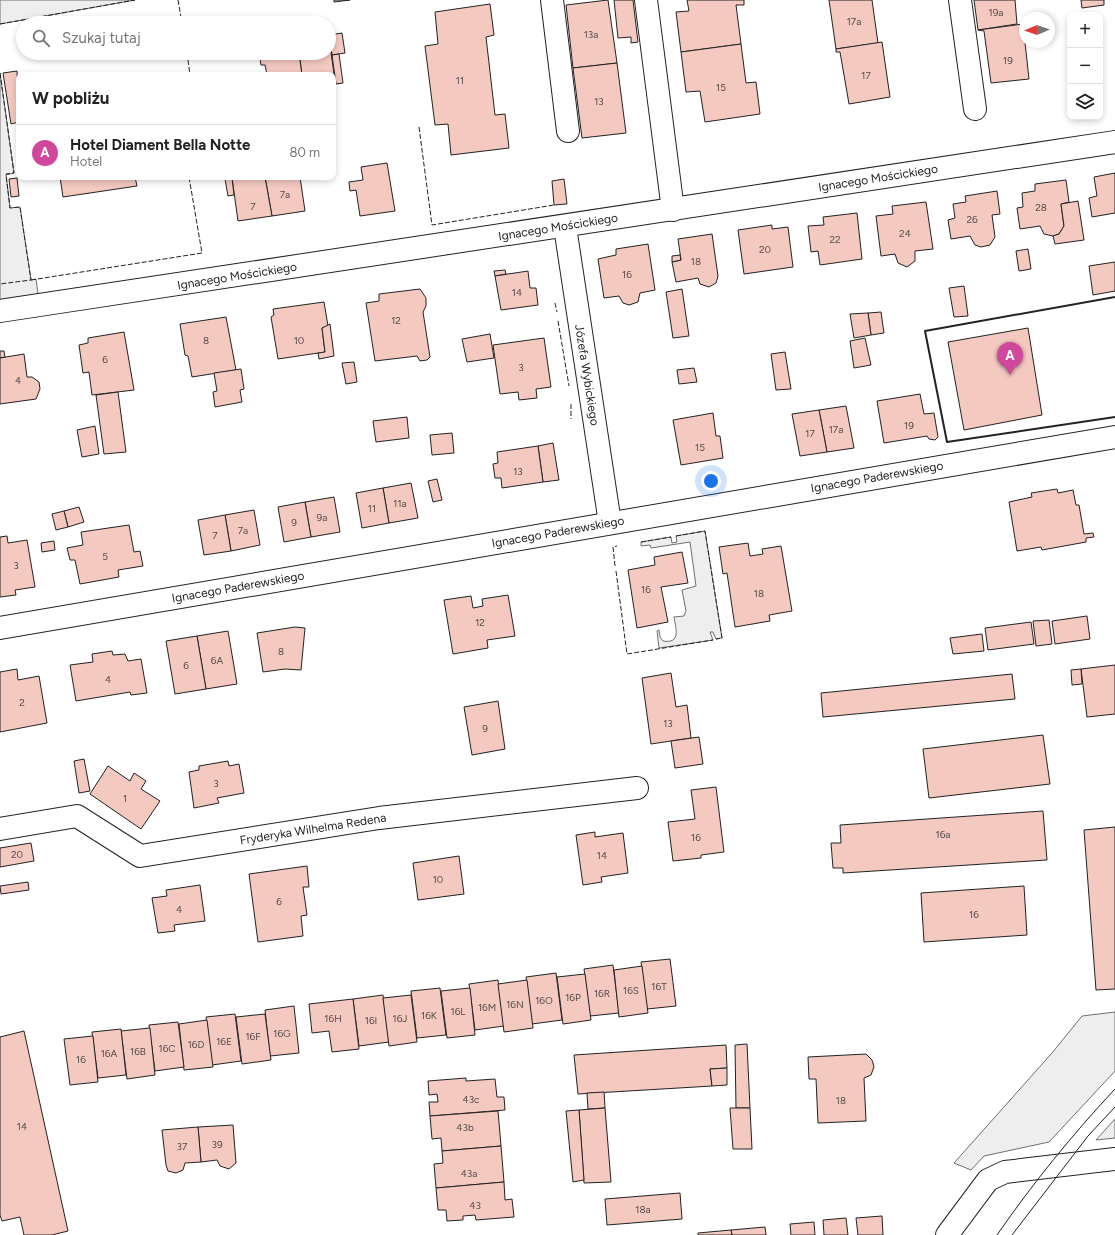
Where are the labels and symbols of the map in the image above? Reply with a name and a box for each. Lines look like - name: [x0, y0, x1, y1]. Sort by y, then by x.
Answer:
- house number: 19a: [989, 6, 1003, 19]
- north arrow: [1019, 12, 1055, 48]
- house number: 17a: [847, 15, 861, 28]
- house number: 13a: [584, 28, 598, 41]
- house number: 19: [1003, 54, 1013, 67]
- house number: 17: [861, 69, 871, 82]
- house number: 11: [456, 74, 464, 87]
- house number: 15: [716, 81, 726, 94]
- house number: 13: [594, 95, 604, 108]
- street label: Ignacego Mościckiego: [817, 162, 939, 194]
- house number: 7a: [280, 188, 290, 201]
- house number: 7: [250, 200, 256, 213]
- house number: 28: [1035, 201, 1047, 214]
- street label: Ignacego Mościckiego: [497, 211, 619, 243]
- house number: 26: [966, 213, 978, 226]
- house number: 24: [899, 227, 911, 240]
- house number: 22: [829, 233, 841, 246]
- house number: 20: [759, 243, 771, 256]
- house number: 18: [691, 255, 701, 268]
- street label: Ignacego Mościckiego: [176, 260, 298, 292]
- house number: 16: [622, 268, 632, 281]
- house number: 14: [512, 286, 522, 299]
- house number: 12: [391, 314, 401, 327]
- street label: Józefa Wybickiego: [572, 323, 602, 427]
- house number: 8: [203, 334, 209, 347]
- house number: 10: [294, 334, 304, 347]
- pin: A: [997, 342, 1023, 375]
- house number: 6: [102, 353, 108, 366]
- house number: 3: [518, 361, 524, 374]
- house number: 4: [15, 374, 21, 387]
- house number: 19: [904, 419, 914, 432]
- house number: 17a: [829, 423, 843, 436]
- house number: 17: [805, 427, 815, 440]
- house number: 15: [695, 441, 705, 454]
- street label: Ignacego Paderewskiego: [810, 458, 944, 496]
- house number: 13: [513, 465, 523, 478]
- your location: [701, 471, 721, 491]
- house number: 11a: [393, 497, 407, 510]
- house number: 11: [368, 502, 376, 515]
- house number: 9a: [317, 511, 327, 524]
- street label: Ignacego Paderewskiego: [491, 513, 625, 551]
- house number: 9: [291, 516, 297, 529]
- house number: 7a: [238, 524, 248, 537]
- house number: 7: [212, 529, 218, 542]
- house number: 5: [102, 550, 108, 563]
- house number: 3: [13, 559, 19, 572]
- street label: Ignacego Paderewskiego: [171, 568, 305, 606]
- house number: 16: [641, 583, 651, 596]
- house number: 18: [754, 587, 764, 600]
- house number: 12: [475, 616, 485, 629]
- house number: 8: [278, 645, 284, 658]
- house number: 6A: [211, 654, 223, 667]
- house number: 6: [183, 659, 189, 672]
- house number: 4: [105, 673, 111, 686]
- house number: 2: [19, 696, 25, 709]
- house number: 13: [663, 717, 673, 730]
- house number: 9: [482, 722, 488, 735]
- house number: 3: [213, 777, 219, 790]
- house number: 1: [123, 792, 127, 805]
- street label: Fryderyka Wilhelma Redena: [239, 811, 387, 847]
- house number: 16a: [936, 828, 950, 841]
- house number: 16: [691, 831, 701, 844]
- house number: 20: [11, 848, 23, 861]
- house number: 14: [597, 849, 607, 862]
- house number: 10: [433, 873, 443, 886]
- house number: 6: [276, 895, 282, 908]
- house number: 4: [176, 903, 182, 916]
- house number: 16: [969, 908, 979, 921]
- house number: 16T: [651, 980, 667, 993]
- house number: 16S: [623, 984, 639, 997]
- house number: 16R: [594, 987, 610, 1000]
- house number: 16P: [565, 991, 581, 1004]
- house number: 16O: [535, 994, 553, 1007]
- house number: 16N: [506, 998, 524, 1011]
- house number: 16M: [478, 1001, 496, 1014]
- house number: 16L: [451, 1005, 466, 1018]
- house number: 16K: [421, 1009, 438, 1022]
- house number: 16H: [324, 1012, 342, 1025]
- house number: 16J: [393, 1012, 407, 1025]
- house number: 16I: [365, 1014, 377, 1027]
- house number: 16G: [273, 1027, 291, 1040]
- house number: 16F: [245, 1030, 261, 1043]
- house number: 16E: [216, 1035, 232, 1048]
- house number: 16D: [188, 1038, 204, 1051]
- house number: 16C: [159, 1042, 176, 1055]
- house number: 16B: [130, 1045, 146, 1058]
- house number: 16A: [101, 1047, 118, 1060]
- house number: 16: [76, 1053, 86, 1066]
- house number: 43c: [462, 1093, 480, 1106]
- house number: 18: [836, 1094, 846, 1107]
- house number: 14: [17, 1120, 27, 1133]
- house number: 43b: [456, 1121, 474, 1134]
- house number: 39: [211, 1138, 223, 1151]
- house number: 37: [177, 1140, 188, 1153]
- house number: 43a: [461, 1167, 477, 1180]
- house number: 43: [469, 1199, 481, 1212]
- house number: 18a: [635, 1203, 651, 1216]

